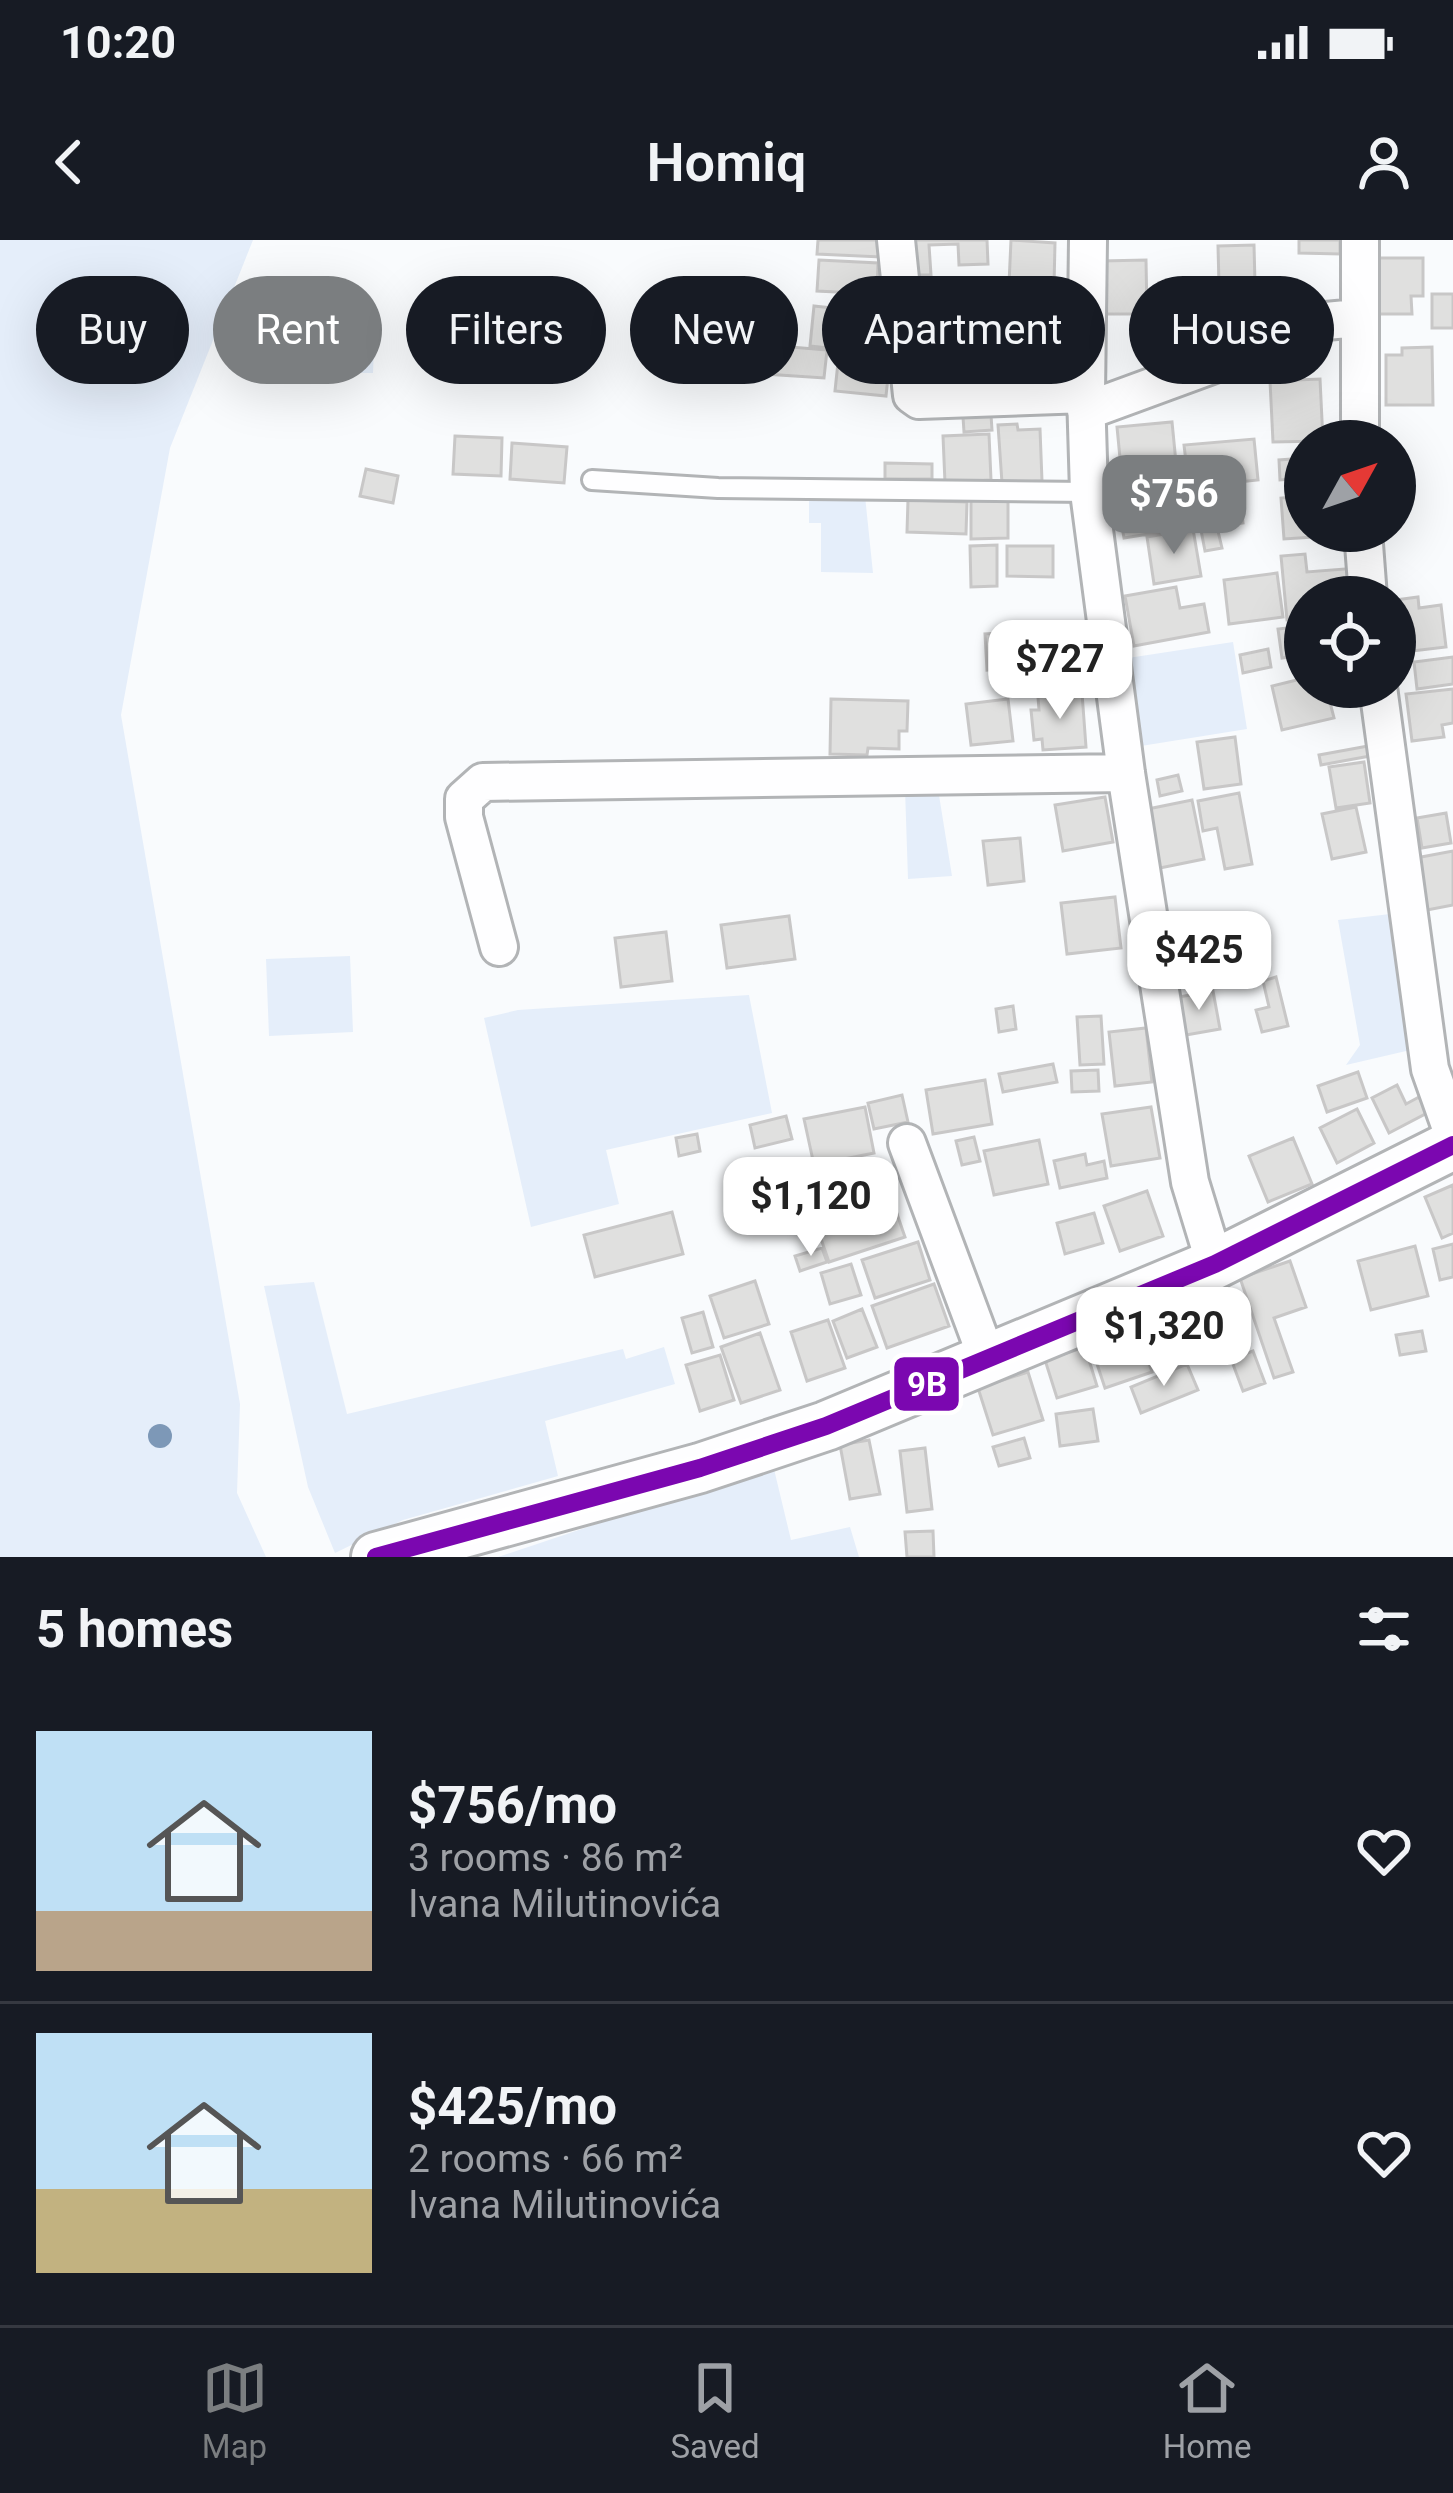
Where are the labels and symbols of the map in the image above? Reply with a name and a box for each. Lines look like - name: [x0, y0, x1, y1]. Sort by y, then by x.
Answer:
- north arrow: [1284, 420, 1416, 552]
- pin: $756: [1103, 455, 1245, 557]
- pin: $727: [989, 620, 1131, 722]
- pin: $425: [1128, 911, 1270, 1013]
- pin: $1,120: [713, 1157, 909, 1259]
- pin: $1,320: [1066, 1287, 1262, 1389]
- line badge: 9B: [892, 1355, 961, 1413]
- text: 9B: [907, 1365, 947, 1404]

